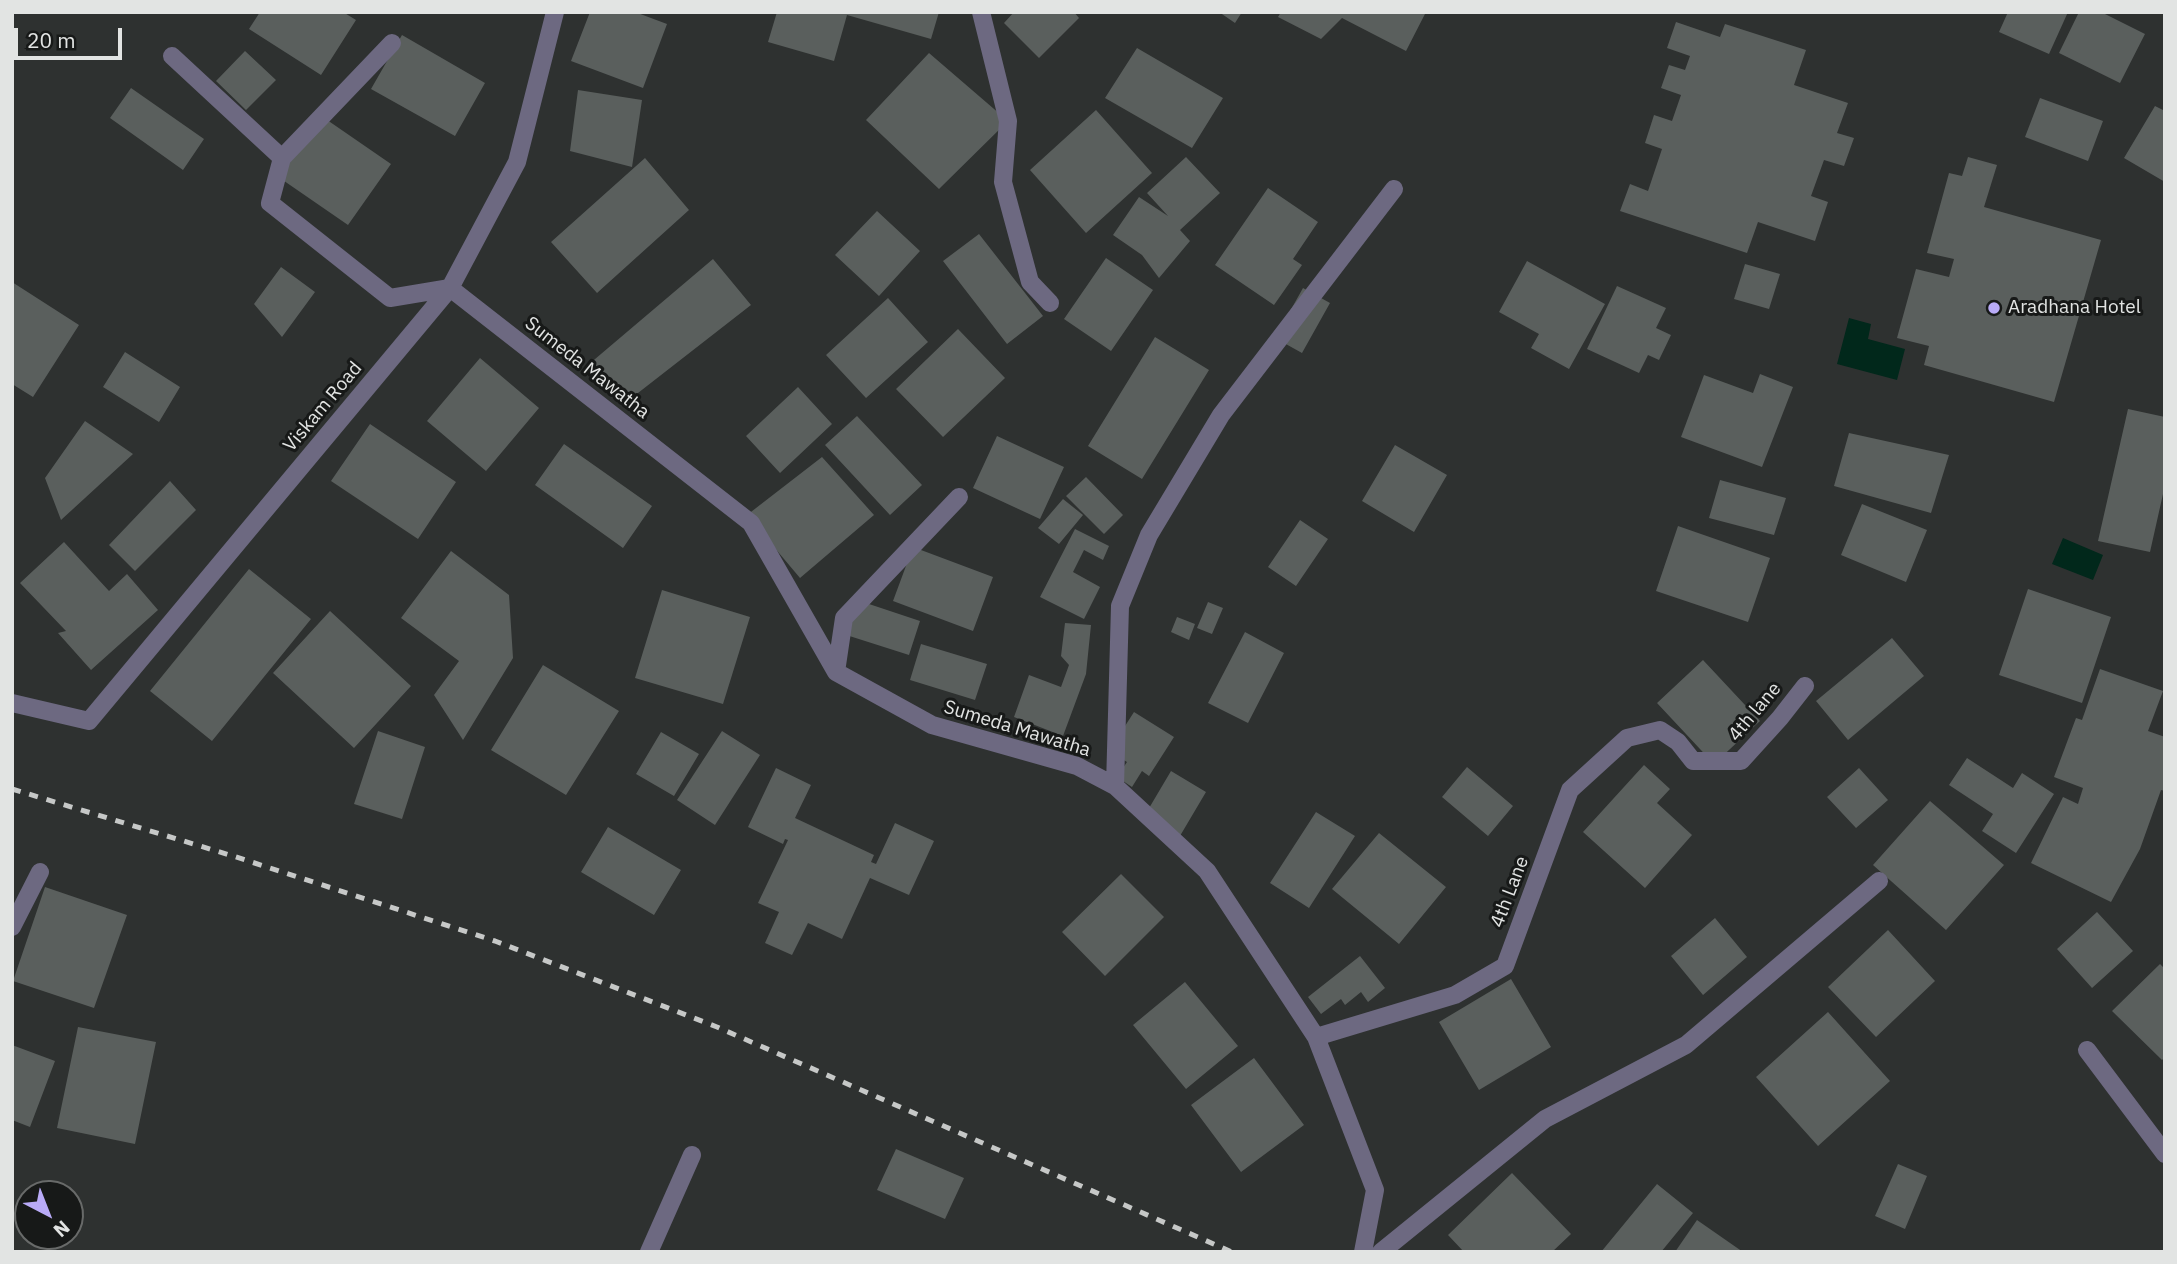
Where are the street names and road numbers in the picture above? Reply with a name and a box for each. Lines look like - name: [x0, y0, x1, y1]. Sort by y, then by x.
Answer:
- street label: Sumeda Mawatha: [520, 312, 654, 424]
- street label: Viskam Road: [279, 357, 367, 457]
- street label: 4th lane: [1724, 678, 1786, 746]
- street label: Sumeda Mawatha: [941, 696, 1093, 762]
- street label: 4th Lane: [1486, 853, 1534, 931]

